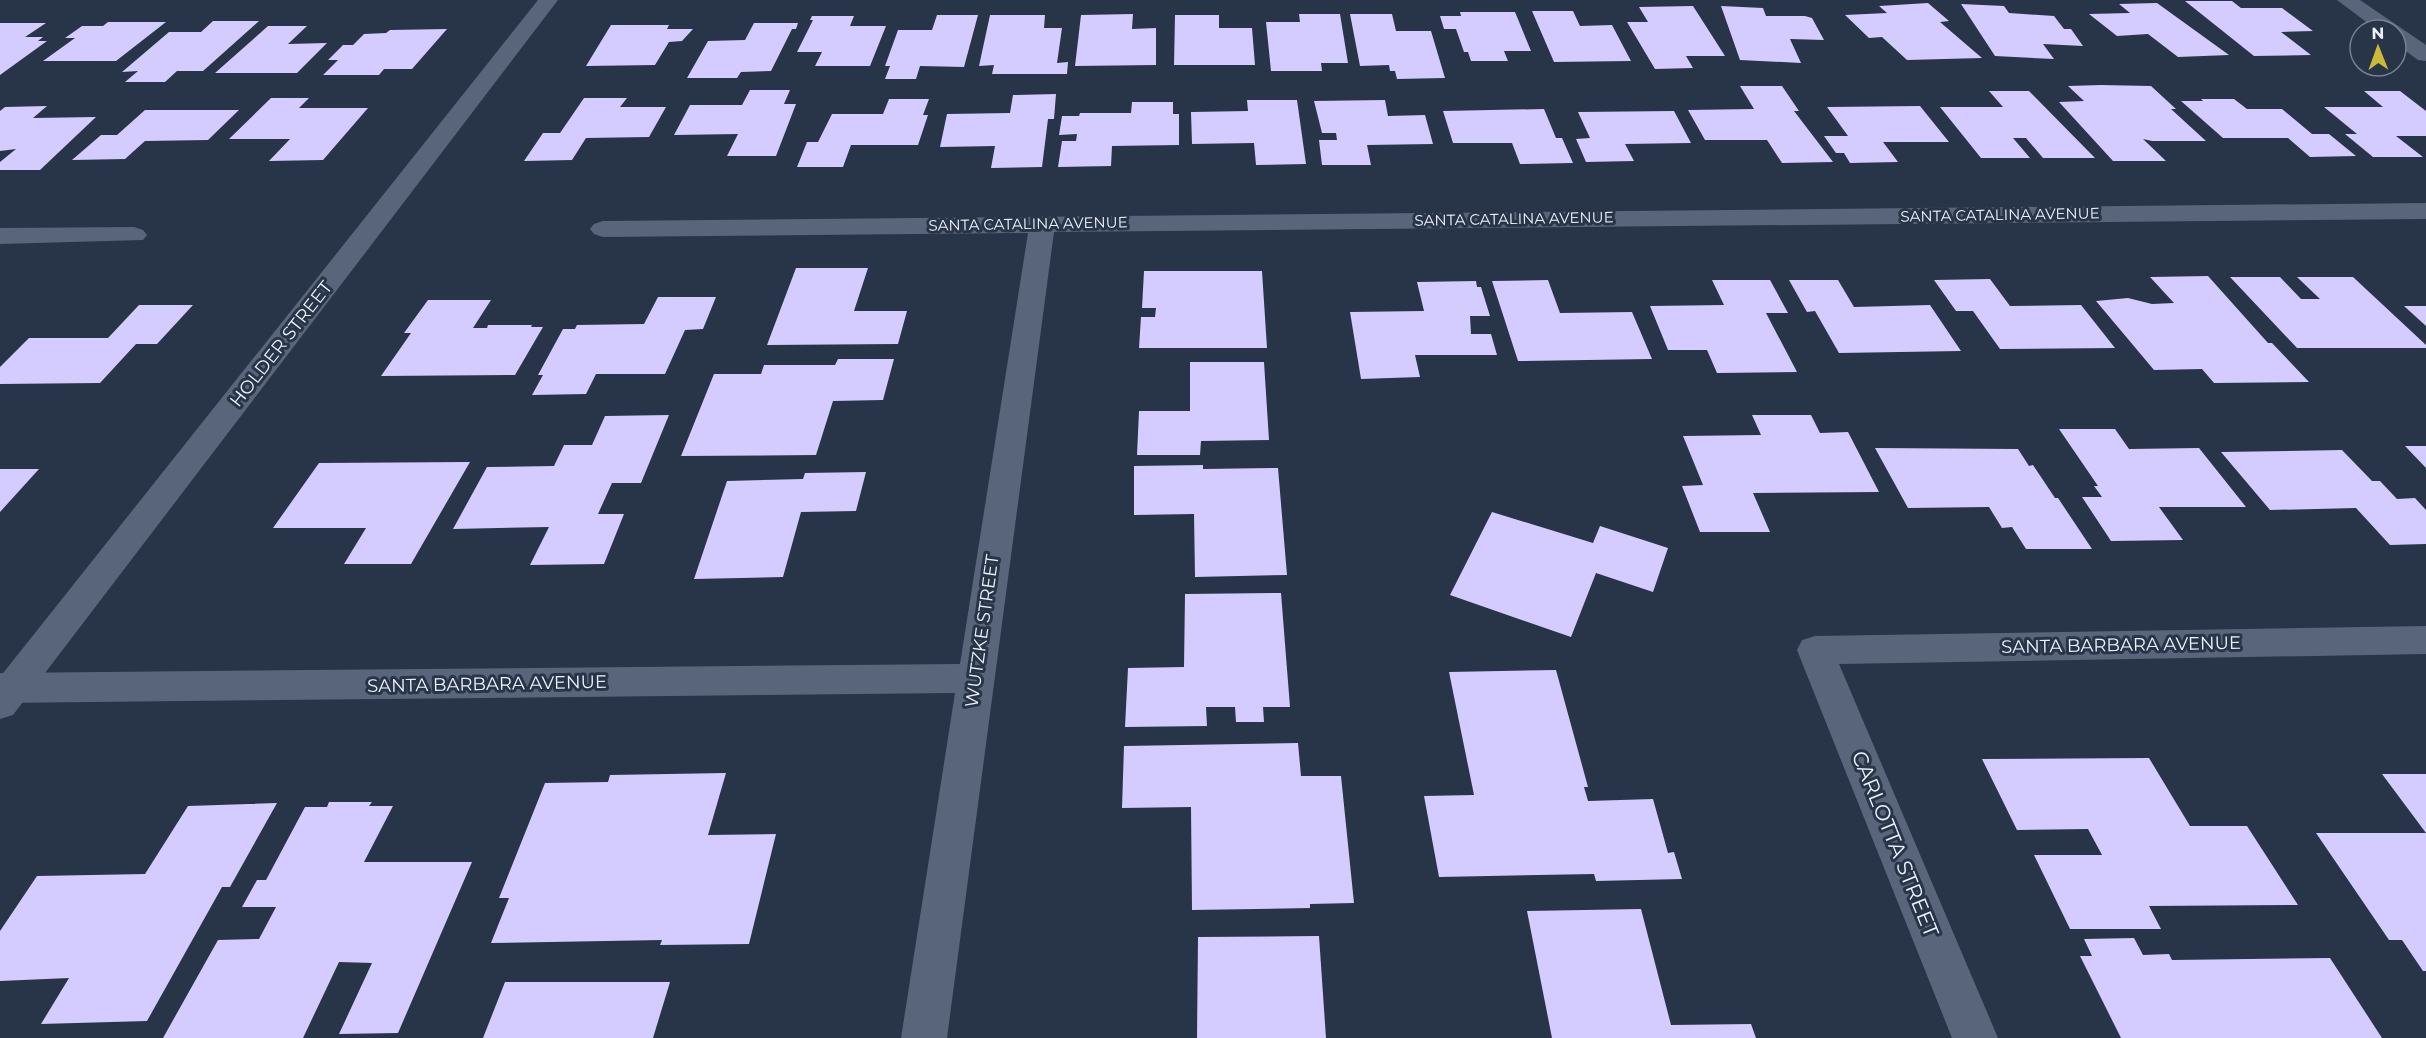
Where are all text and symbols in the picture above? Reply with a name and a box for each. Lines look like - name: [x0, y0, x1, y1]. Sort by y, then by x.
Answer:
- north arrow: [2348, 18, 2408, 78]
- text: N: [2371, 24, 2384, 43]
- street label: SANTA CATALINA AVENUE: [1900, 203, 2100, 226]
- street label: SANTA CATALINA AVENUE: [1414, 207, 1614, 230]
- street label: SANTA CATALINA AVENUE: [928, 212, 1128, 235]
- street label: HOLDER STREET: [225, 276, 337, 411]
- street label: WUTZKE STREET: [960, 552, 1004, 709]
- street label: SANTA BARBARA AVENUE: [2001, 632, 2241, 658]
- street label: SANTA BARBARA AVENUE: [367, 671, 607, 697]
- street label: CARLOTTA STREET: [1847, 747, 1944, 941]

